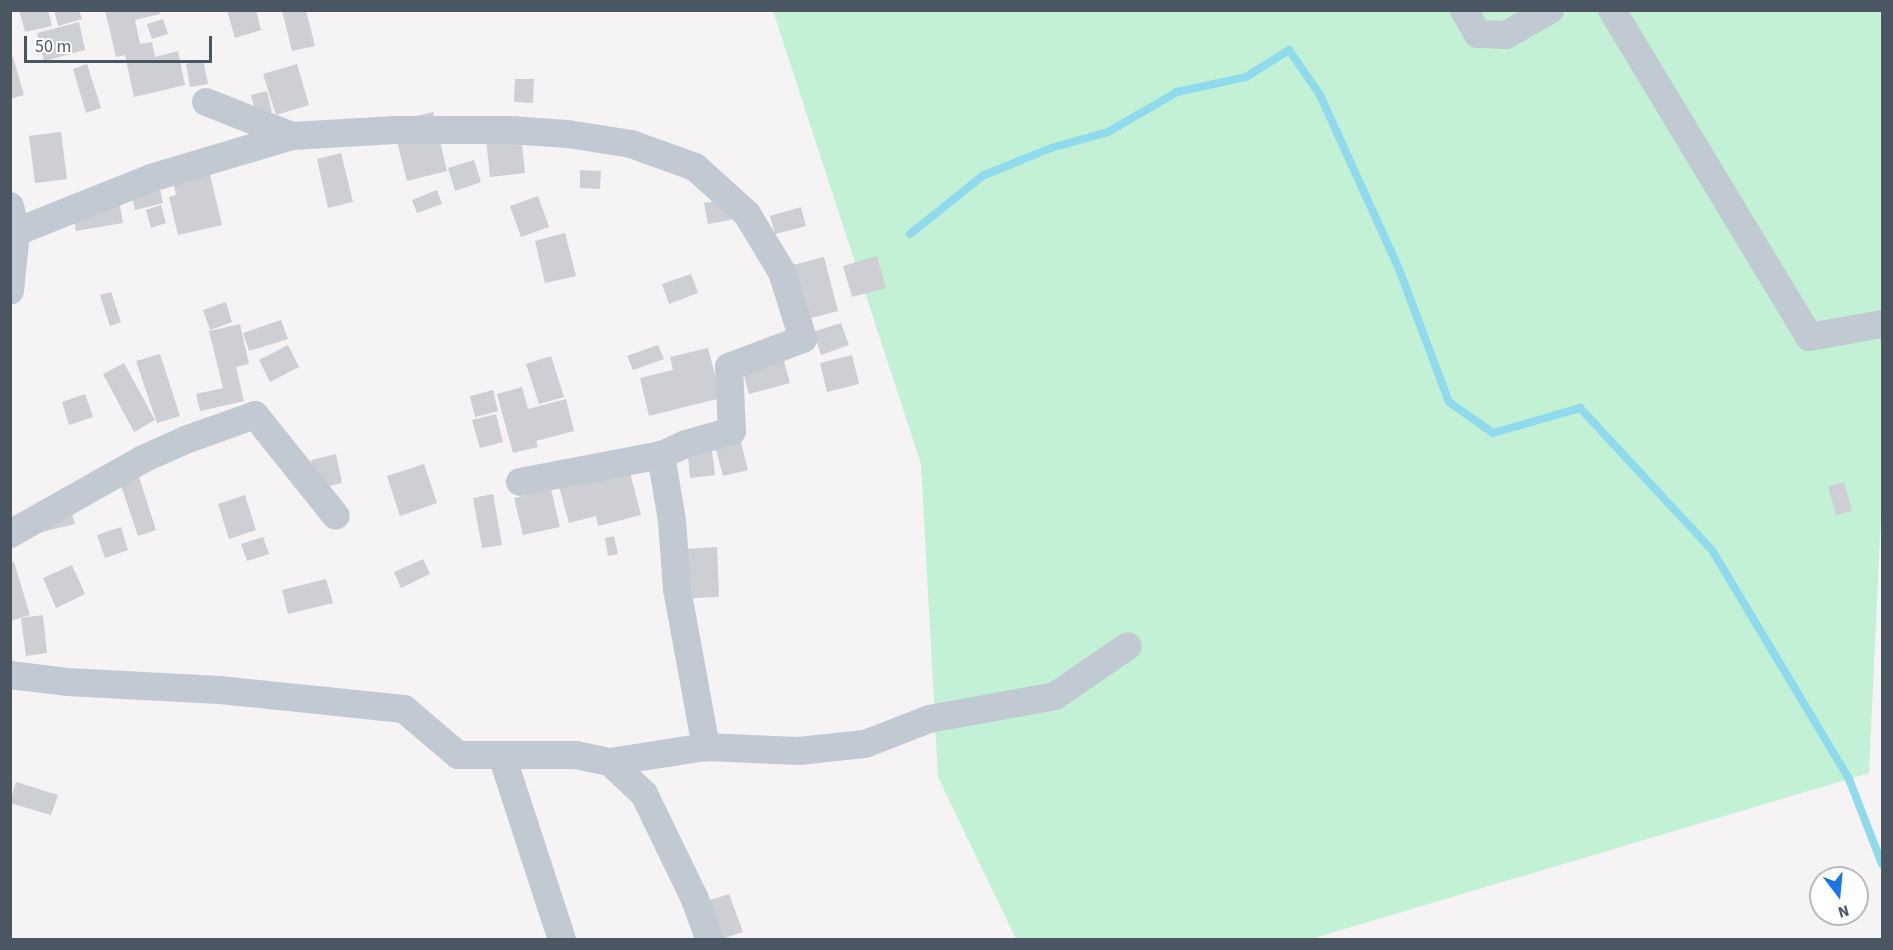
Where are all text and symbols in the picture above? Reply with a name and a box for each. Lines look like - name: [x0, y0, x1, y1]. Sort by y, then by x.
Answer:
- scale bar: [27, 24, 214, 62]
- text: 50 m: [35, 34, 71, 59]
- north arrow: [1809, 866, 1869, 926]
- text: N: [1835, 899, 1852, 923]

